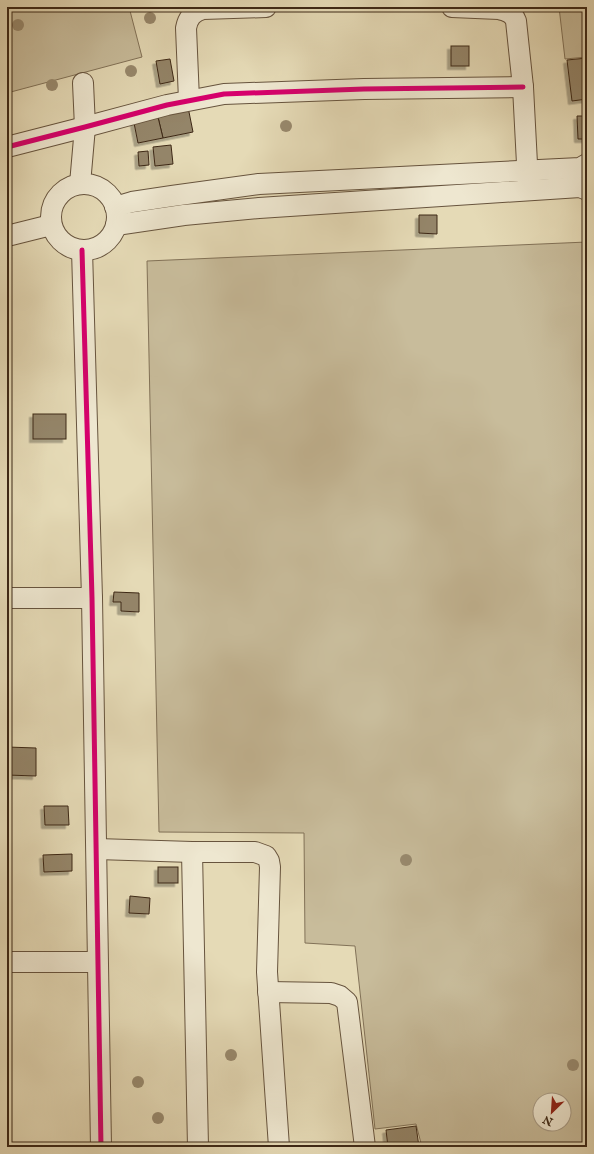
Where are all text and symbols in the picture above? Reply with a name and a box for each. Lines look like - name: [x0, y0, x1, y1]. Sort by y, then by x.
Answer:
- north arrow: [532, 1092, 572, 1132]
- text: N: [540, 1112, 556, 1129]

